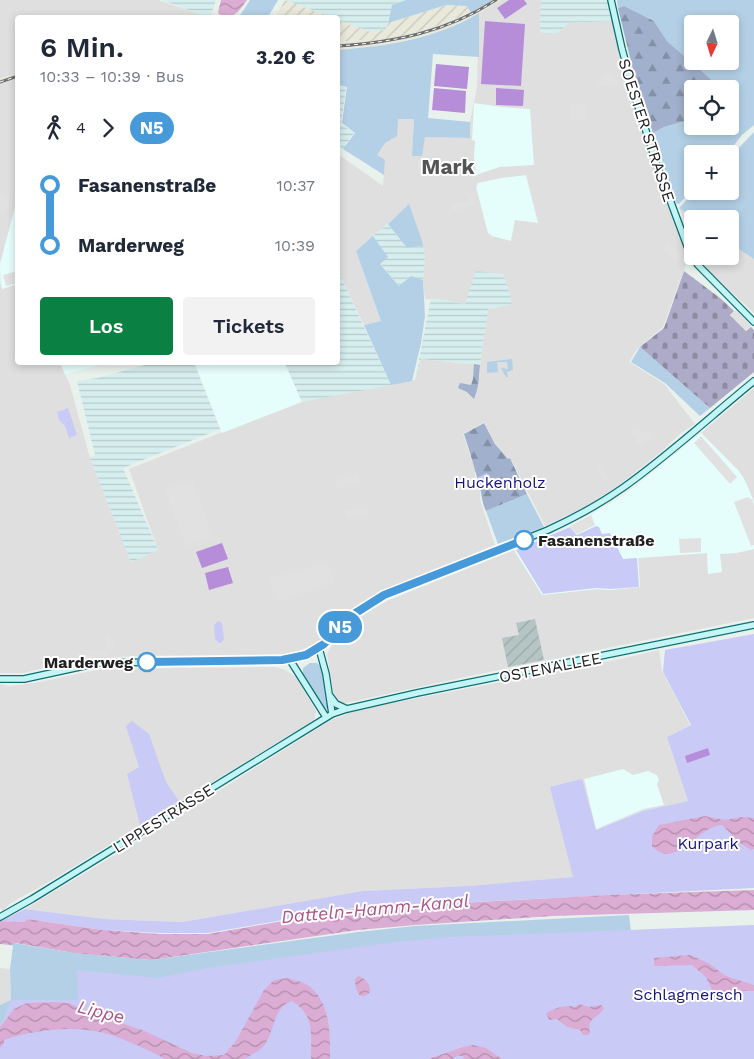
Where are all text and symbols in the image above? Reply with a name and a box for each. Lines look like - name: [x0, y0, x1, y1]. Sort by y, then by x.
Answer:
- north arrow: [684, 15, 739, 70]
- map controls: [684, 15, 739, 265]
- text: 6 Min.: [40, 31, 124, 64]
- text: 3.20 €: [256, 46, 315, 69]
- street label: SOESTER STRASSE: [614, 56, 679, 204]
- text: 10:33 – 10:39 · Bus: [40, 67, 184, 86]
- button: locate: [684, 80, 739, 135]
- icon: walk: [40, 114, 68, 142]
- icon: forward: [94, 114, 122, 142]
- text: N5: [140, 117, 164, 138]
- text: 4: [76, 118, 86, 137]
- button: +: [684, 145, 739, 200]
- district label: Mark: [421, 154, 476, 179]
- text: Fasanenstraße: [78, 174, 216, 197]
- text: 10:37: [276, 176, 315, 195]
- button: −: [684, 210, 739, 265]
- text: Marderweg: [78, 234, 184, 257]
- text: 10:39: [275, 236, 315, 255]
- button: Los: [40, 297, 173, 355]
- button: Tickets: [183, 297, 315, 355]
- park label: Huckenholz: [454, 473, 546, 492]
- marker: Fasanenstraße: [514, 530, 534, 550]
- place label: Fasanenstraße: [538, 531, 654, 550]
- line badge: N5: [318, 611, 362, 643]
- text: N5: [328, 616, 352, 637]
- street label: OSTENALLEE: [497, 648, 603, 687]
- marker: Marderweg: [137, 652, 157, 672]
- place label: Marderweg: [44, 653, 133, 672]
- street label: LIPPESTRASSE: [109, 780, 217, 857]
- park label: Kurpark: [677, 834, 739, 853]
- water label: Datteln-Hamm-Kanal: [280, 890, 470, 927]
- park label: Schlagmersch: [633, 985, 743, 1004]
- water label: Lippe: [75, 996, 127, 1027]

